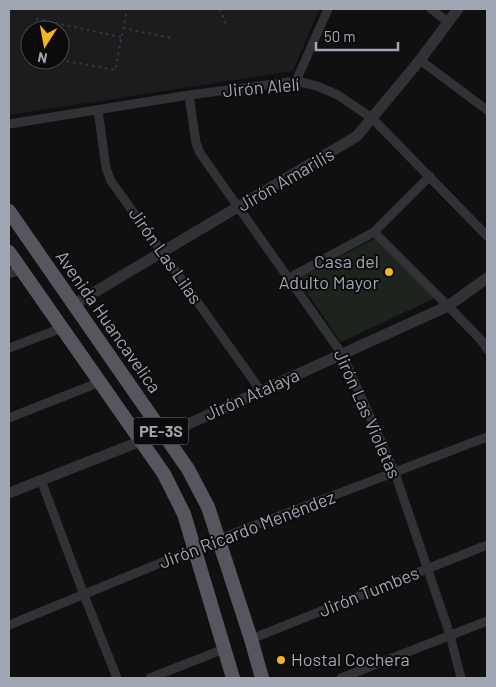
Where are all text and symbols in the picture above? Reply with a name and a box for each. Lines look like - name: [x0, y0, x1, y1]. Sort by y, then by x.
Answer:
- north arrow: [20, 20, 70, 70]
- scale bar: [316, 20, 398, 52]
- text: 50 m: [324, 27, 356, 45]
- text: N: [36, 49, 49, 67]
- street label: Jirón Alelí: [222, 73, 300, 101]
- street label: Jirón Amarilis: [233, 143, 338, 216]
- street label: Jirón Las Lilas: [124, 203, 207, 308]
- street label: Avenida Huancavelica: [51, 246, 166, 397]
- place label: Casa del Adulto Mayor: [279, 250, 379, 293]
- marker: Casa del Adulto Mayor: [383, 266, 395, 278]
- street label: Jirón Las Violetas: [330, 346, 406, 482]
- street label: Jirón Atalaya: [201, 363, 302, 425]
- road number: PE-3S: [134, 418, 188, 444]
- street label: Jirón Ricardo Menéndez: [155, 485, 338, 573]
- street label: Jirón Tumbes: [315, 561, 422, 621]
- place label: Hostal Cochera: [291, 648, 410, 670]
- marker: Hostal Cochera: [275, 654, 287, 666]

